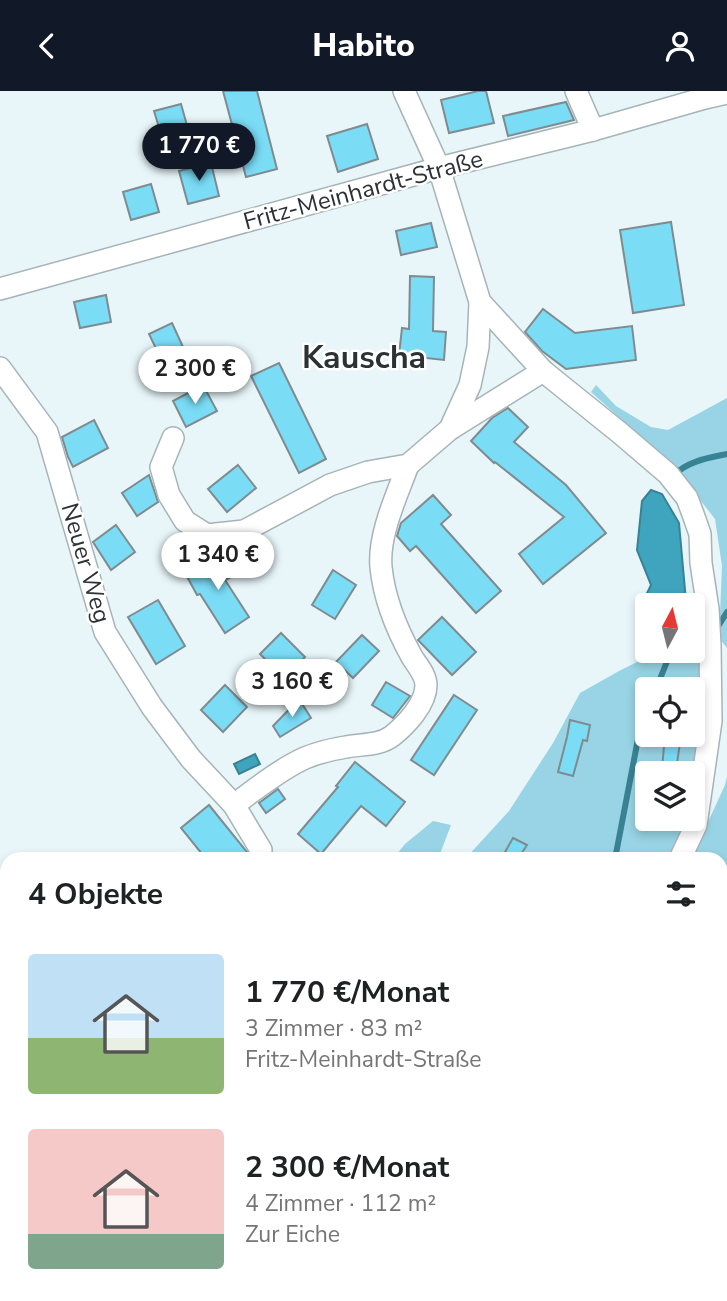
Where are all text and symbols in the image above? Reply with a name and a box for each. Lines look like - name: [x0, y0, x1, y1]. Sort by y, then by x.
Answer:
- text: Habito: [312, 24, 415, 67]
- icon: back: [28, 27, 66, 65]
- icon: person: [661, 27, 699, 65]
- pin: 1 770 €: [134, 123, 264, 183]
- text: 1 770 €: [158, 130, 240, 161]
- street label: Fritz-Meinhardt-Straße: [240, 143, 486, 237]
- district label: Kauscha: [302, 336, 426, 379]
- pin: 2 300 €: [130, 347, 260, 406]
- text: 2 300 €: [154, 353, 236, 384]
- street label: Neuer Weg: [54, 499, 118, 627]
- pin: 1 340 €: [153, 533, 283, 592]
- text: 1 340 €: [177, 539, 259, 570]
- north arrow: [635, 593, 705, 663]
- map controls: [635, 593, 705, 831]
- pin: 3 160 €: [227, 659, 357, 719]
- text: 3 160 €: [251, 666, 333, 697]
- button: locate: [635, 677, 705, 747]
- button: layers: [635, 761, 705, 831]
- text: 4 Objekte: [28, 874, 163, 915]
- icon: filters: [662, 875, 700, 913]
- text: 1 770 €/Monat: [245, 972, 449, 1013]
- icon: home: [84, 982, 168, 1066]
- text: 3 Zimmer · 83 m²: [245, 1013, 422, 1044]
- text: Fritz-Meinhardt-Straße: [245, 1044, 482, 1075]
- text: 2 300 €/Monat: [245, 1147, 449, 1188]
- icon: home: [84, 1157, 168, 1241]
- text: 4 Zimmer · 112 m²: [245, 1188, 436, 1219]
- text: Zur Eiche: [245, 1219, 340, 1250]

